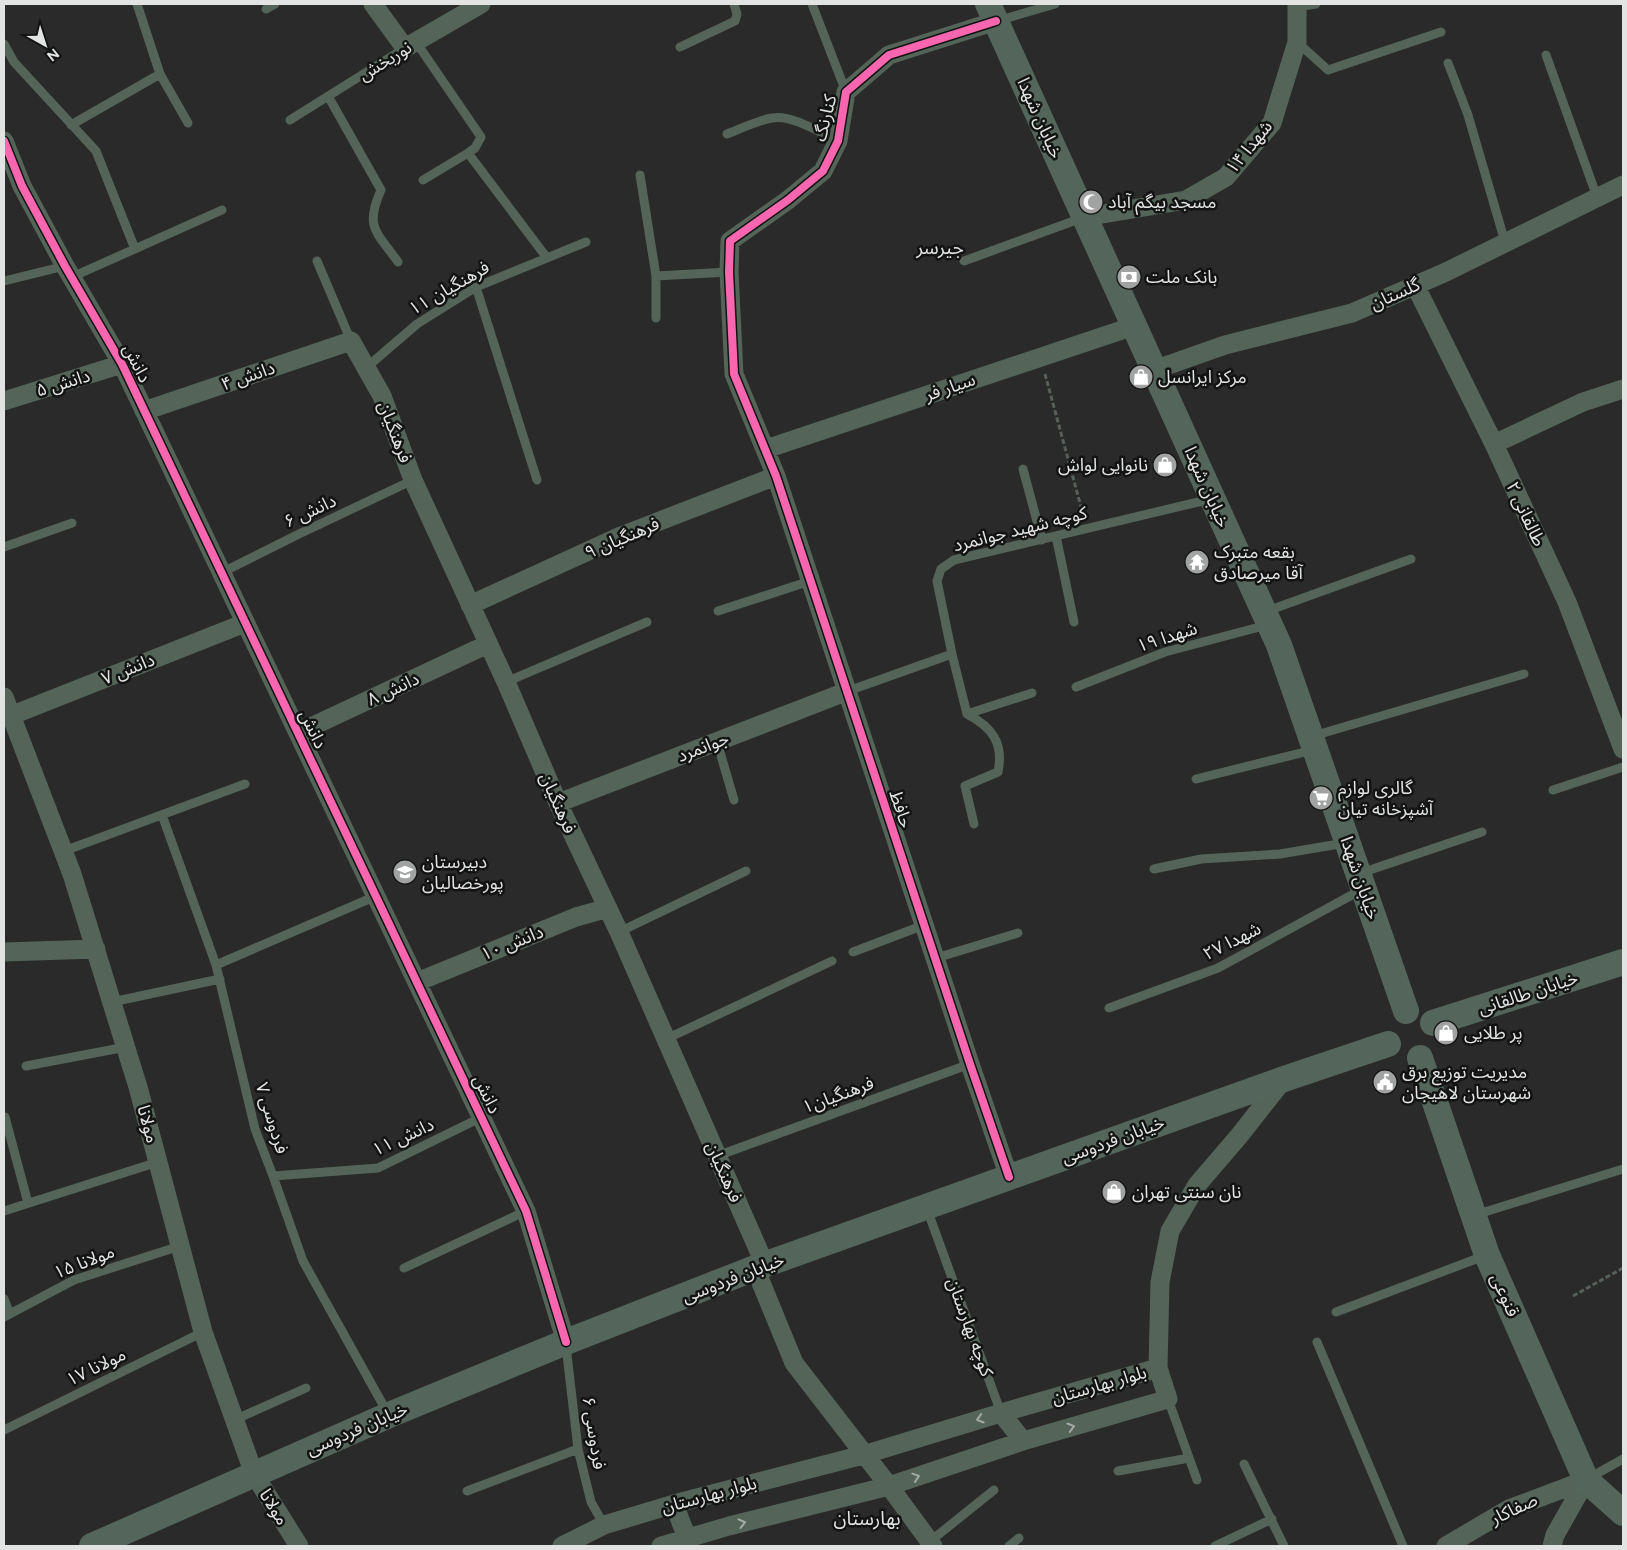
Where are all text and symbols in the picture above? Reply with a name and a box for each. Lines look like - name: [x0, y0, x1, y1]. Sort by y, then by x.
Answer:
- north arrow: [20, 20, 70, 70]
- street label: نوربخش: [354, 36, 416, 86]
- text: N: [43, 45, 62, 65]
- street label: خیابان شهدا: [1012, 74, 1068, 162]
- street label: کنارنگ: [809, 92, 842, 144]
- street label: شهدا ۱۴: [1221, 116, 1277, 178]
- mosque icon: مسجد بیگم آباد: [1078, 189, 1104, 215]
- place label: مسجد بیگم آباد: [1108, 191, 1216, 215]
- district label: جیرسر: [915, 236, 964, 259]
- street label: فرهنگیان ۱۱: [405, 256, 493, 320]
- bank icon: بانک ملت: [1116, 264, 1142, 290]
- place label: بانک ملت: [1146, 266, 1217, 288]
- street label: گلستان: [1367, 273, 1424, 315]
- street label: دانش: [118, 340, 156, 386]
- street label: دانش ۴: [218, 357, 278, 395]
- street label: دانش ۵: [33, 364, 93, 402]
- shop icon: مرکز ایرانسل: [1128, 364, 1154, 390]
- place label: مرکز ایرانسل: [1158, 366, 1247, 388]
- street label: سیار فر: [921, 368, 978, 406]
- street label: فرهنگیان: [373, 398, 417, 466]
- street label: خیابان شهدا: [1179, 443, 1235, 531]
- shop icon: نانوایی لواش: [1152, 452, 1178, 478]
- place label: نانوایی لواش: [1058, 454, 1148, 476]
- street label: طالقانی ۲: [1501, 478, 1551, 550]
- street label: دانش ۶: [280, 489, 340, 533]
- street label: کوچه شهید جوانمرد: [951, 502, 1090, 556]
- street label: فرهنگیان ۹: [581, 512, 663, 564]
- place label: بقعه متبرک آقا میرصادق: [1214, 541, 1303, 584]
- temple icon: بقعه متبرک آقا میرصادق: [1184, 549, 1210, 575]
- street label: شهدا ۱۹: [1134, 617, 1200, 657]
- street label: دانش ۷: [98, 648, 158, 690]
- street label: دانش ۸: [363, 667, 423, 711]
- street label: دانش: [294, 706, 332, 752]
- street label: جوانمرد: [674, 727, 732, 767]
- street label: فرهنگیان: [535, 769, 581, 837]
- place label: گالری لوازم آشپزخانه تیان: [1338, 777, 1434, 820]
- supermarket icon: گالری لوازم آشپزخانه تیان: [1308, 785, 1334, 811]
- street label: حافظ: [885, 787, 917, 831]
- street label: خیابان شهدا: [1336, 834, 1384, 922]
- place label: دبیرستان پورخصالیان: [422, 851, 504, 894]
- school or university icon: دبیرستان پورخصالیان: [392, 859, 418, 885]
- street label: ۲۷ شهدا: [1199, 917, 1265, 965]
- street label: دانش ۱۰: [477, 921, 547, 965]
- street label: خیابان طالقانی: [1475, 967, 1581, 1019]
- shop icon: پر طلایی: [1433, 1020, 1459, 1046]
- place label: پر طلایی: [1464, 1022, 1523, 1044]
- place label: مدیریت توزیع برق شهرستان لاهیجان: [1402, 1061, 1531, 1104]
- public building icon: مدیریت توزیع برق شهرستان لاهیجان: [1372, 1069, 1398, 1095]
- street label: دانش: [468, 1071, 506, 1117]
- street label: فرهنگیان۱: [799, 1072, 877, 1118]
- street label: فردوسی ۷: [251, 1080, 293, 1156]
- street label: مولانا: [132, 1103, 164, 1145]
- street label: خیابان فردوسی: [1058, 1111, 1168, 1169]
- street label: دانش ۱۱: [369, 1113, 437, 1161]
- street label: فرهنگیان: [701, 1138, 747, 1206]
- shop icon: نان سنتی تهران: [1101, 1179, 1127, 1205]
- place label: نان سنتی تهران: [1132, 1181, 1241, 1203]
- street label: مولانا ۱۵: [50, 1240, 118, 1284]
- street label: خیابان فردوسی: [679, 1248, 787, 1308]
- street label: قنوعی: [1486, 1270, 1524, 1320]
- street label: کوچه بهارستان: [942, 1275, 998, 1380]
- street label: مولانا ۱۷: [63, 1343, 129, 1391]
- street label: بلوار بهارستان: [1049, 1361, 1149, 1409]
- street label: فردوسی ۶: [577, 1395, 611, 1471]
- street label: خیابان فردوسی: [303, 1398, 411, 1460]
- one-way arrow: [976, 1414, 984, 1424]
- one-way arrow: [1066, 1423, 1074, 1433]
- street label: بلوار بهارستان: [659, 1472, 759, 1518]
- one-way arrow: [911, 1473, 919, 1483]
- street label: مولانا: [254, 1485, 294, 1529]
- street label: صفاکار: [1486, 1489, 1541, 1530]
- district label: بهارستان: [833, 1507, 901, 1530]
- one-way arrow: [737, 1518, 746, 1529]

